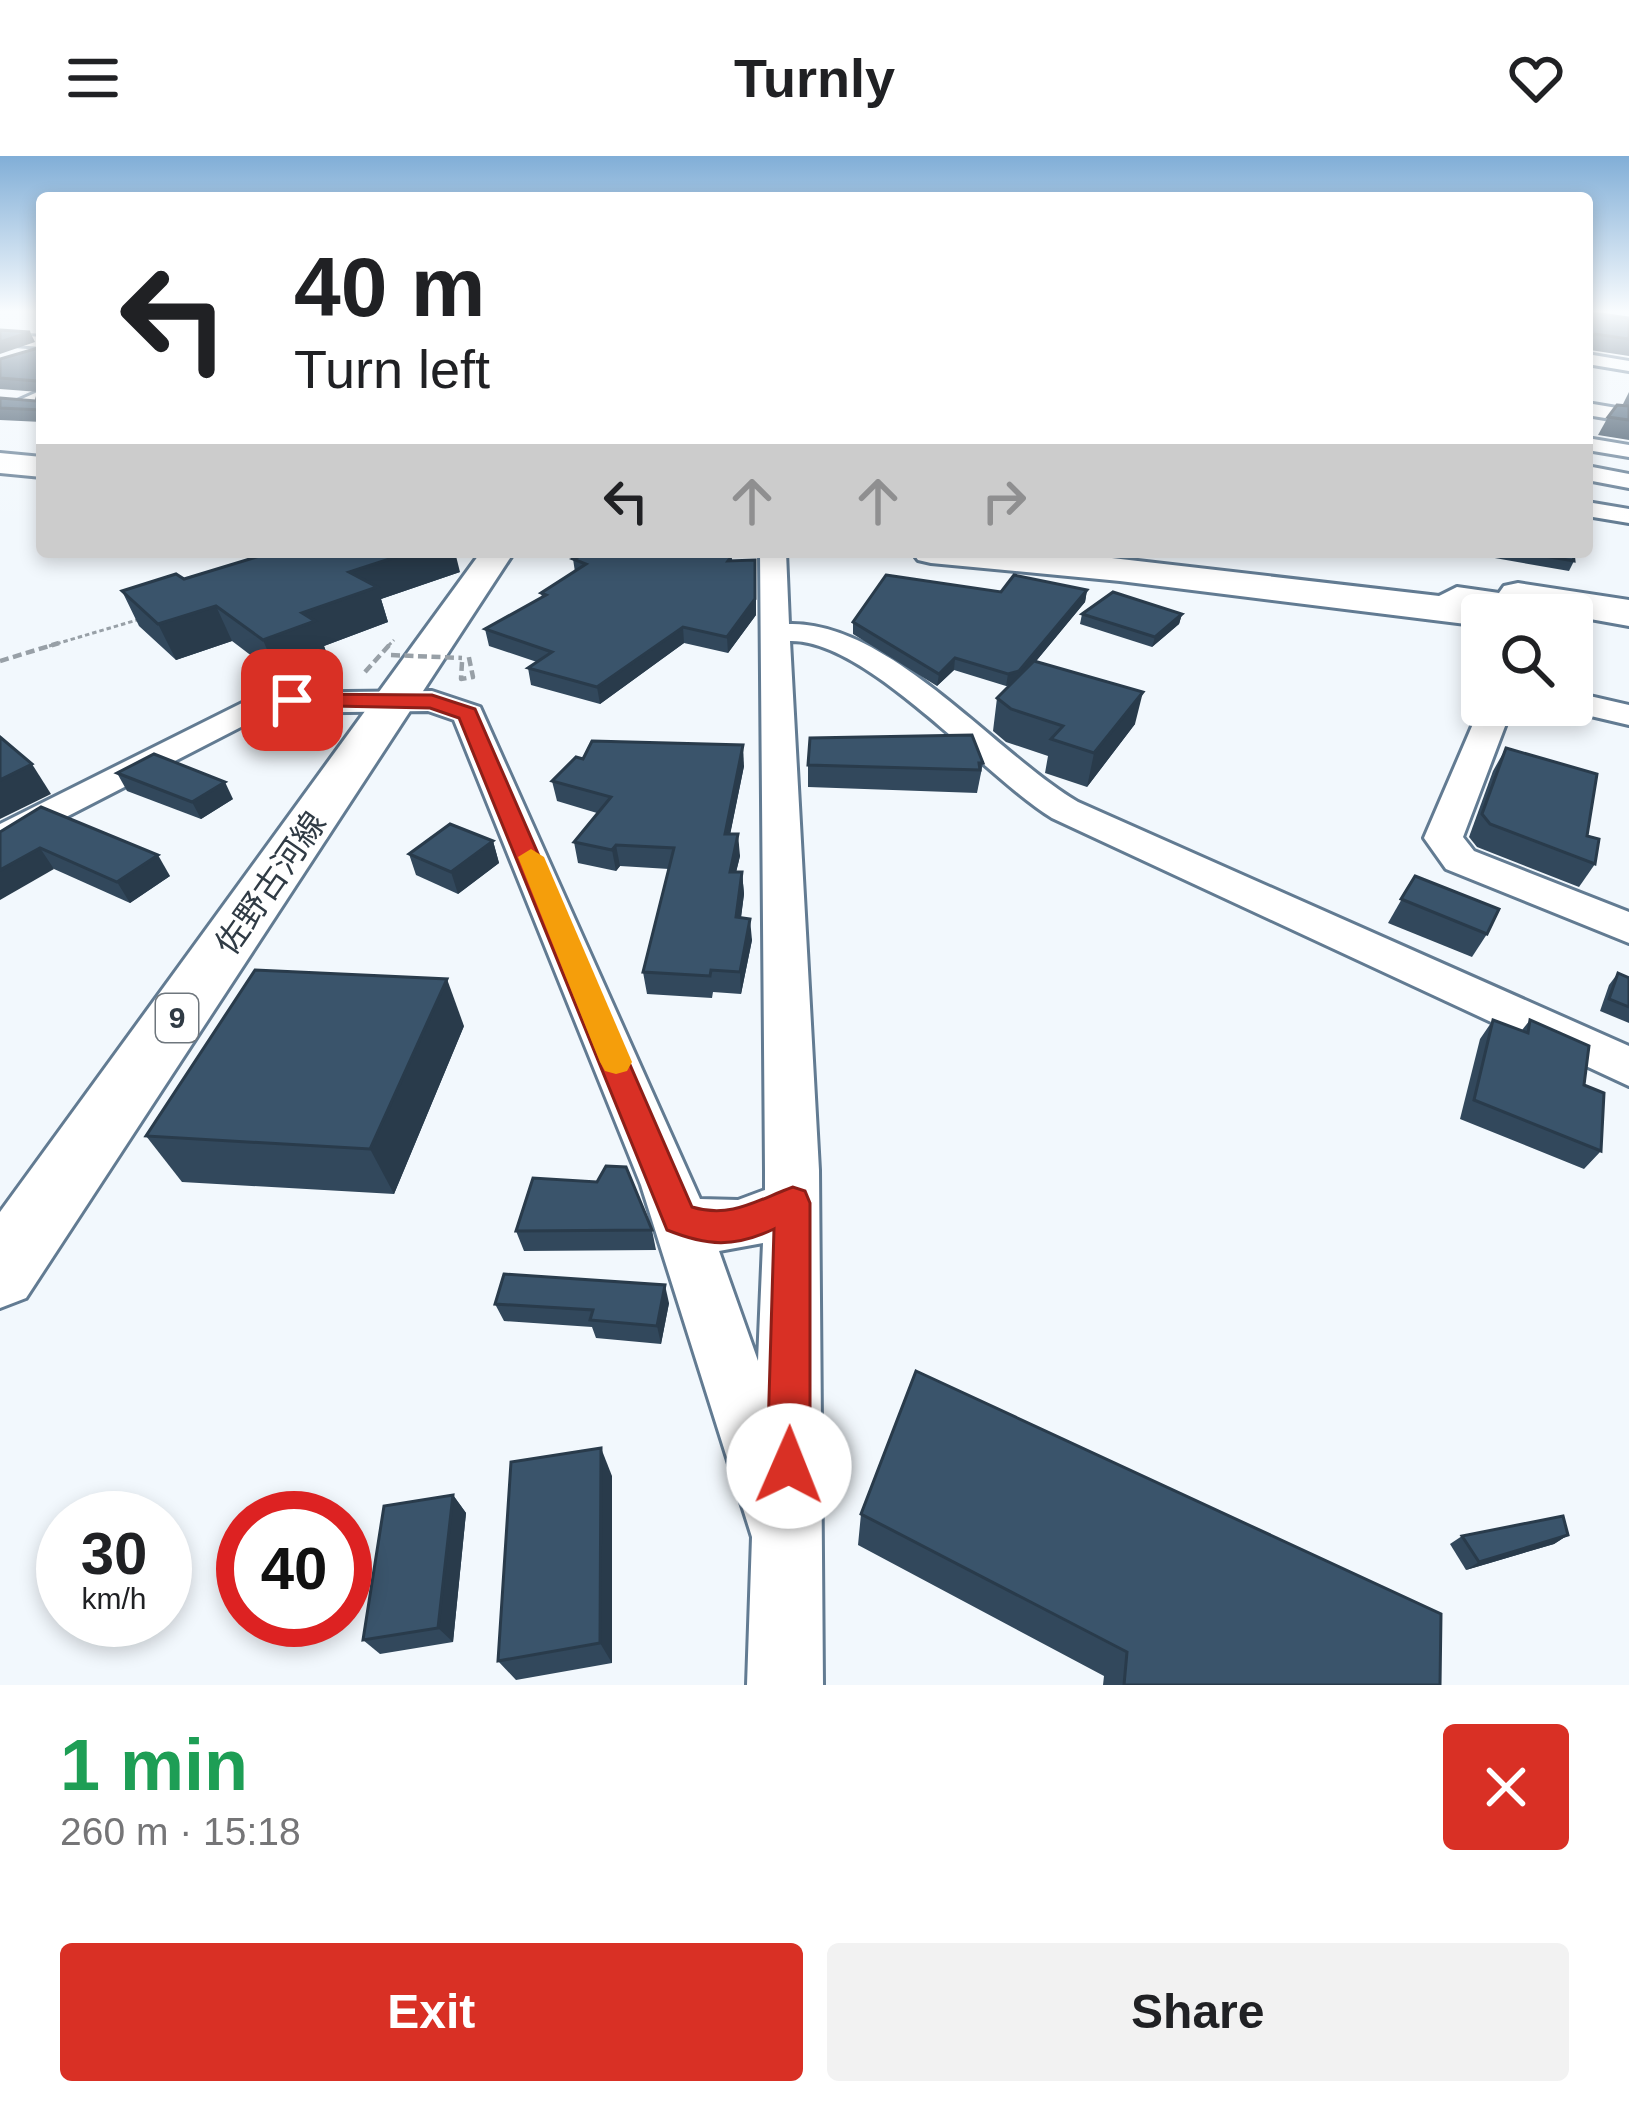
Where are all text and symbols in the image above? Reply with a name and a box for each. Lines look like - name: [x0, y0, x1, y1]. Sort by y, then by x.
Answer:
- icon: menu: [60, 45, 126, 111]
- icon: heart: [1503, 45, 1569, 111]
- text: Turnly: [734, 48, 895, 108]
- icon: left: [96, 240, 252, 396]
- text: 40 m: [294, 240, 485, 334]
- text: Turn left: [294, 339, 490, 399]
- icon: left: [593, 468, 659, 534]
- icon: ahead: [719, 468, 785, 534]
- icon: ahead: [845, 468, 911, 534]
- icon: right: [971, 468, 1037, 534]
- map controls: [1461, 594, 1593, 726]
- button: search: [1461, 594, 1593, 726]
- pin: [241, 649, 343, 751]
- icon: arrive: [259, 667, 325, 733]
- street label: 佐野古河線: [208, 805, 333, 961]
- road number: 9: [156, 994, 198, 1042]
- position arrow: [726, 1403, 852, 1529]
- speed limit sign: 40: [216, 1491, 372, 1647]
- text: 30: [81, 1520, 147, 1587]
- text: km/h: [81, 1582, 147, 1615]
- button: close: [1443, 1724, 1569, 1850]
- text: 1 min: [60, 1725, 248, 1805]
- text: 260 m · 15:18: [60, 1810, 301, 1853]
- button: Exit: [60, 1943, 803, 2081]
- button: Share: [827, 1943, 1569, 2081]

